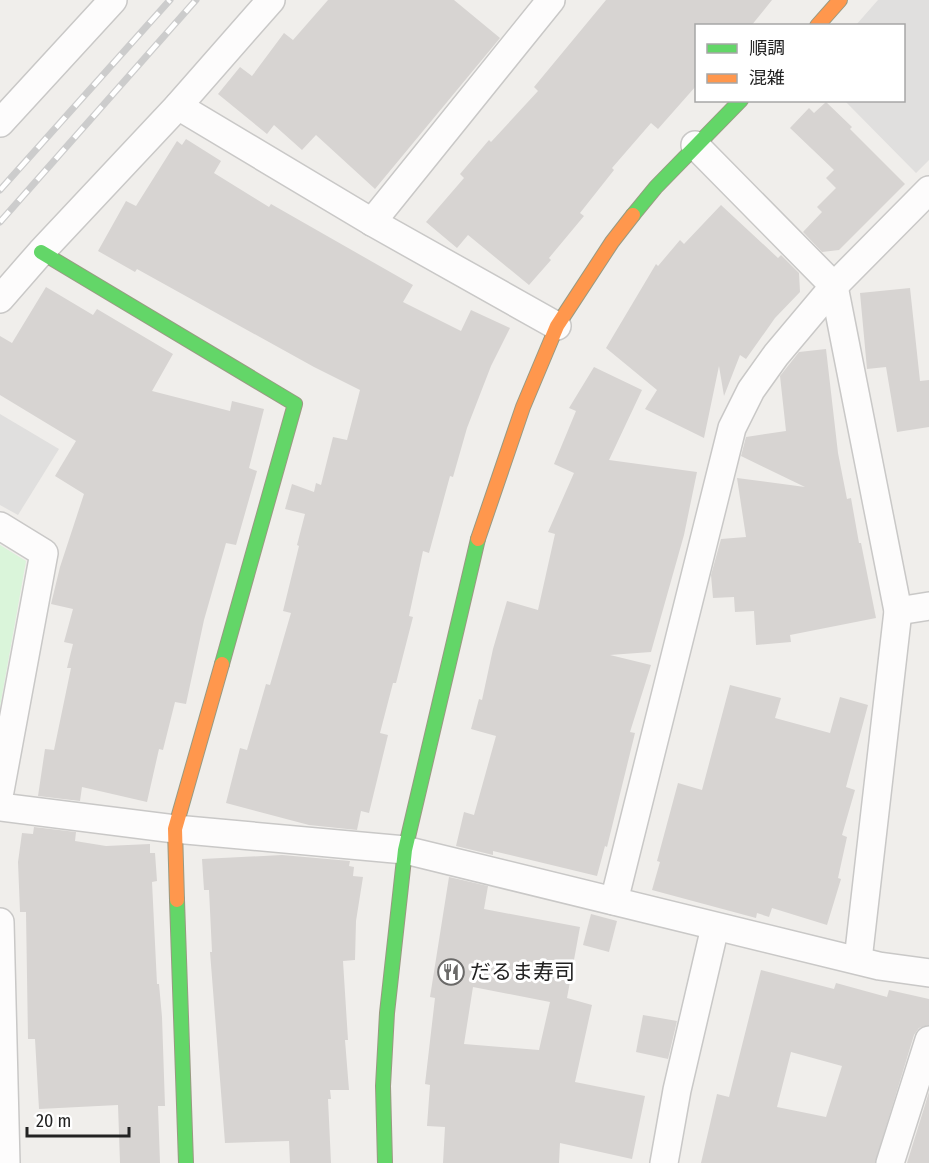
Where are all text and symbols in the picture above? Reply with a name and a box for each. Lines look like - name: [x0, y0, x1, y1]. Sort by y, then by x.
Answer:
- legend: [695, 24, 905, 102]
- text: 順調: [749, 37, 785, 59]
- text: 混雑: [749, 67, 785, 89]
- restaurant icon: だるま寿司: [436, 957, 466, 987]
- place label: だるま寿司: [470, 959, 575, 985]
- scale bar: [27, 1100, 129, 1138]
- text: 20 m: [36, 1110, 71, 1132]

